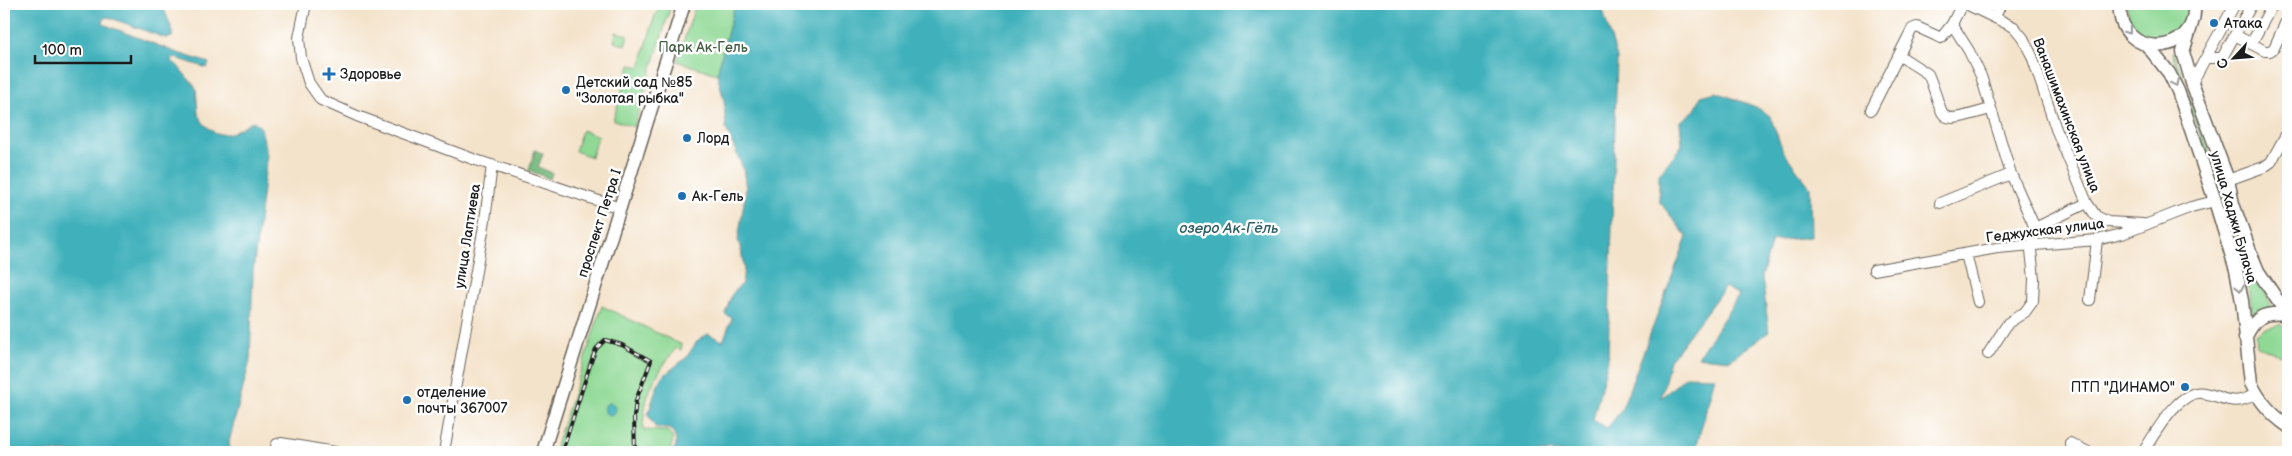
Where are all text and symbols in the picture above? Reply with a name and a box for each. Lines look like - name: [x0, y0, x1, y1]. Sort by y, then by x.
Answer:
- place label: Атака: [2223, 15, 2263, 32]
- marker: Атака: [2208, 17, 2220, 29]
- one-way arrow: [2123, 25, 2131, 34]
- scale bar: [35, 32, 131, 64]
- north arrow: [2210, 32, 2260, 82]
- street label: Ванашимахинская улица: [2029, 35, 2104, 196]
- park label: Парк Ак-Гель: [658, 39, 748, 56]
- text: 100 m: [42, 41, 82, 60]
- text: С: [2213, 55, 2233, 72]
- place label: Здоровье: [340, 66, 401, 83]
- marker: Здоровье: [322, 67, 336, 81]
- place label: Детский сад №85 "Золотая рыбка": [576, 74, 693, 107]
- one-way arrow: [2168, 78, 2178, 87]
- marker: Детский сад №85 "Золотая рыбка": [560, 84, 572, 96]
- place label: Лорд: [696, 130, 730, 147]
- marker: Лорд: [681, 132, 693, 144]
- street label: улица Хаджи Булача: [2206, 149, 2261, 286]
- street label: проспект Петра I: [574, 167, 625, 279]
- street label: улица Лаптиева: [451, 182, 484, 290]
- place label: Ак-Гель: [691, 188, 744, 205]
- marker: Ак-Гель: [676, 190, 688, 202]
- street label: Геджухская улица: [1985, 215, 2106, 246]
- water label: озеро Ак-Гёль: [1180, 219, 1278, 238]
- one-way arrow: [2234, 284, 2244, 292]
- place label: ПТП "ДИНАМО": [2071, 379, 2175, 396]
- marker: ПТП "ДИНАМО": [2179, 381, 2191, 393]
- place label: отделение почты 367007: [417, 384, 508, 417]
- marker: отделение почты 367007: [401, 394, 413, 406]

